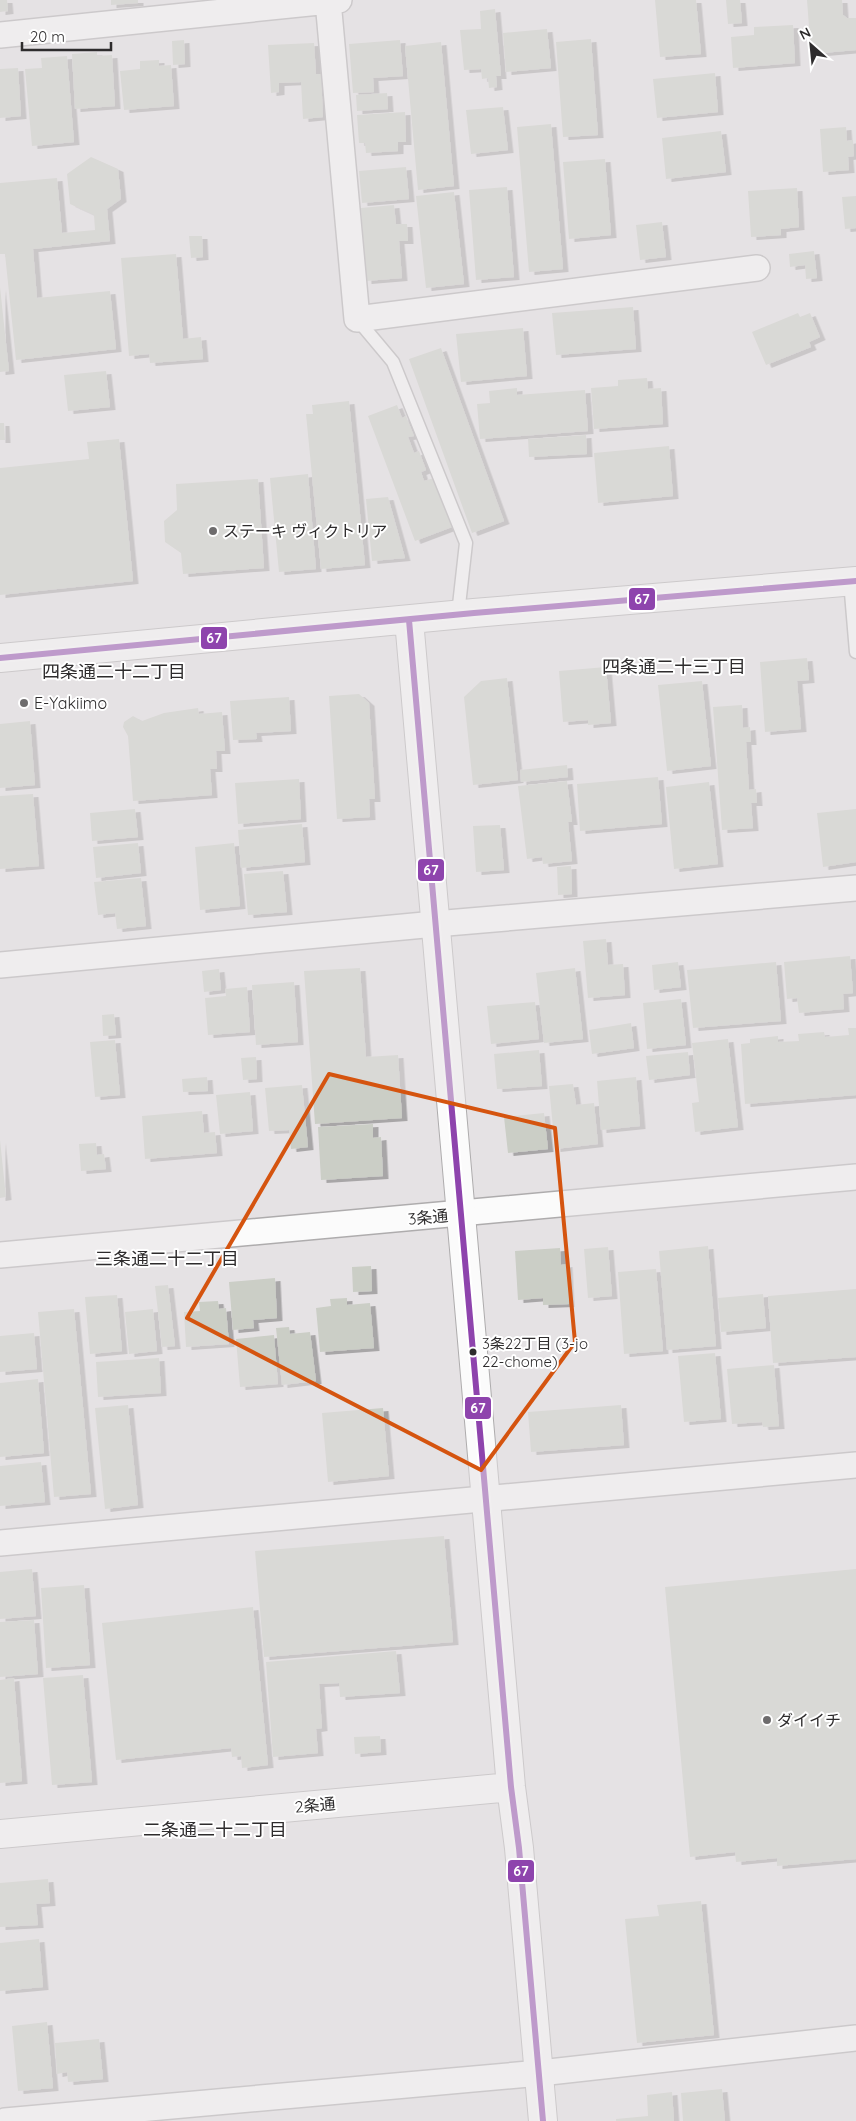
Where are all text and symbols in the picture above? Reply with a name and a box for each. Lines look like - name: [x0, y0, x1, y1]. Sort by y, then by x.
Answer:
- scale bar: [22, 20, 111, 52]
- north arrow: [786, 20, 836, 70]
- text: N: [796, 23, 814, 44]
- text: 20 m: [30, 27, 65, 46]
- place label: ステーキ ヴィクトリア: [223, 521, 387, 541]
- marker: ステーキ ヴィクトリア: [207, 525, 219, 537]
- line badge: 67: [628, 587, 656, 611]
- text: 67: [634, 590, 650, 608]
- line badge: 67: [200, 626, 228, 650]
- text: 67: [206, 629, 222, 647]
- district label: 四条通二十三丁目: [602, 655, 746, 678]
- district label: 四条通二十二丁目: [42, 660, 186, 683]
- place label: E-Yakiimo: [34, 693, 107, 713]
- marker: E-Yakiimo: [18, 697, 30, 709]
- line badge: 67: [417, 858, 445, 882]
- text: 67: [423, 861, 439, 879]
- street label: 3条通: [407, 1205, 449, 1229]
- district label: 三条通二十二丁目: [95, 1247, 239, 1270]
- place label: 3条22丁目 (3-jo 22-chome): [482, 1334, 588, 1371]
- marker: 3条22丁目 (3-jo 22-chome): [468, 1347, 478, 1357]
- line badge: 67: [464, 1396, 492, 1420]
- text: 67: [470, 1399, 486, 1417]
- place label: ダイイチ: [777, 1710, 841, 1730]
- marker: ダイイチ: [761, 1714, 773, 1726]
- street label: 2条通: [294, 1793, 336, 1817]
- district label: 二条通二十二丁目: [143, 1818, 287, 1841]
- line badge: 67: [507, 1859, 535, 1883]
- text: 67: [513, 1862, 529, 1880]

